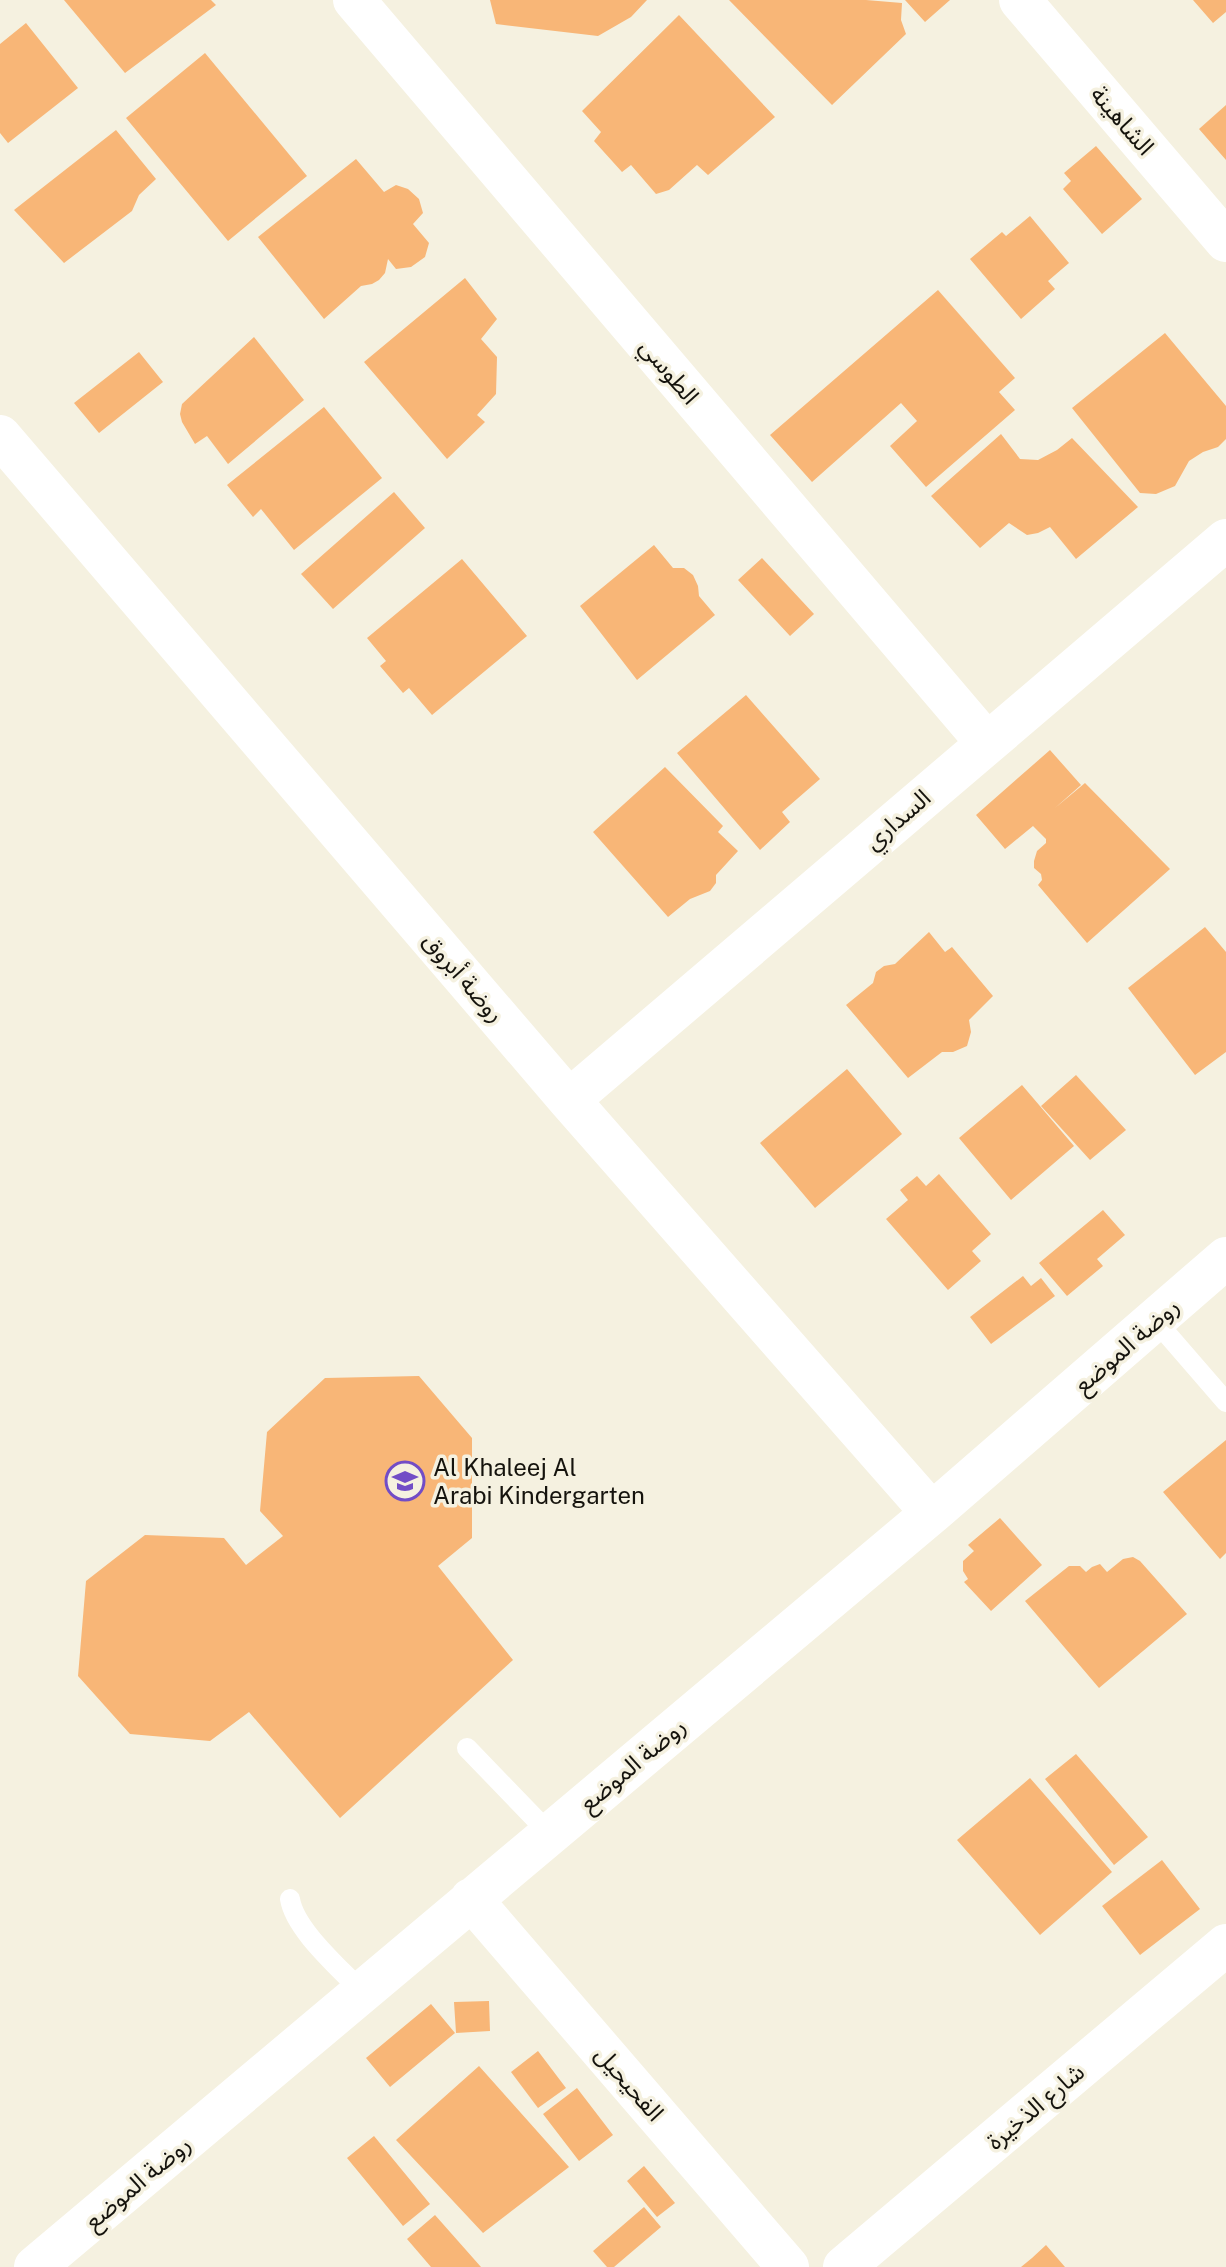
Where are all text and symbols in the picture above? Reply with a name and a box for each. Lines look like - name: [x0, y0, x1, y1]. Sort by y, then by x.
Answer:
- street label: الشاهينة: [1085, 80, 1160, 160]
- street label: الطوسي: [630, 333, 705, 413]
- street label: السداري: [858, 783, 939, 859]
- street label: روضة أبروق: [417, 926, 511, 1028]
- street label: روضة الموضع: [1068, 1292, 1187, 1401]
- place label: Al Khaleej Al Arabi Kindergarten: [433, 1453, 645, 1509]
- school or university icon: Al Khaleej Al Arabi Kindergarten: [384, 1460, 426, 1502]
- street label: روضة الموضع: [573, 1711, 693, 1820]
- street label: الفحيحيل: [590, 2040, 670, 2126]
- street label: شارع الذخيرة: [981, 2057, 1092, 2158]
- street label: روضة الموضع: [78, 2129, 198, 2238]

